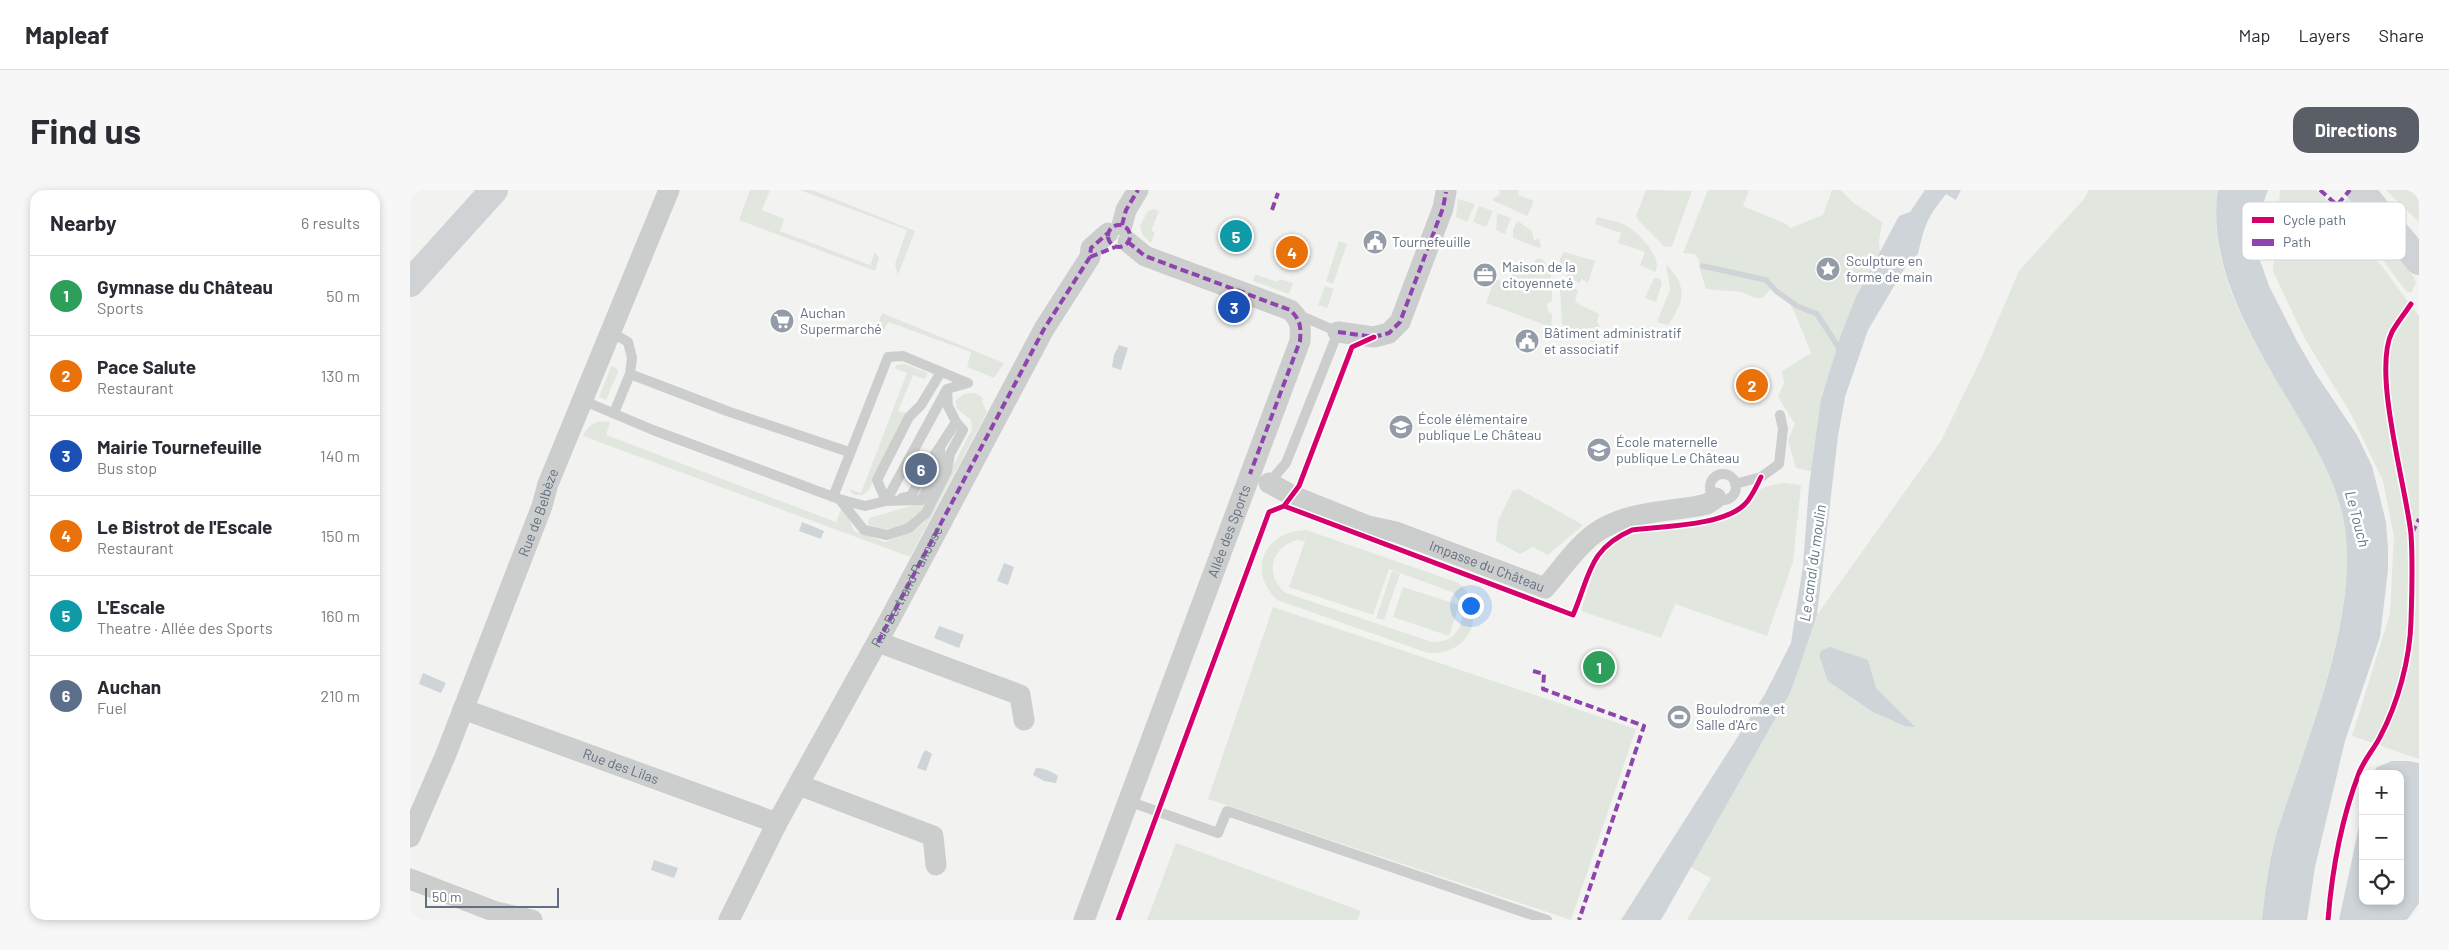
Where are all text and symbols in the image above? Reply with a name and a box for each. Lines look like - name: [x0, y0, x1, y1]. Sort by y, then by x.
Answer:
- text: Mapleaf: [25, 20, 109, 49]
- text: Map: [2238, 24, 2270, 46]
- text: Layers: [2298, 24, 2351, 46]
- text: Share: [2379, 24, 2424, 46]
- button: Directions: [2293, 107, 2419, 153]
- text: Find us: [30, 109, 141, 151]
- legend: [2242, 202, 2406, 260]
- text: Nearby: [50, 210, 116, 235]
- text: Cycle path: [2283, 211, 2346, 228]
- text: 6 results: [301, 213, 360, 232]
- pin: 5: [1220, 217, 1252, 255]
- public building icon: Tournefeuille: [1362, 229, 1388, 255]
- pin: 4: [1276, 233, 1308, 271]
- place label: Tournefeuille: [1392, 233, 1471, 250]
- text: Path: [2283, 233, 2311, 250]
- place label: Sculpture en forme de main: [1846, 252, 1933, 285]
- place icon: Sculpture en forme de main: [1815, 256, 1841, 282]
- place label: Maison de la citoyenneté: [1502, 258, 1576, 291]
- office icon: Maison de la citoyenneté: [1472, 262, 1498, 288]
- text: Gymnase du Château: [97, 275, 273, 298]
- text: 1: [63, 286, 69, 305]
- text: 50 m: [326, 286, 360, 305]
- pin: 3: [1218, 288, 1250, 326]
- text: Sports: [97, 298, 143, 317]
- place label: Auchan Supermarché: [800, 304, 882, 337]
- supermarket icon: Auchan Supermarché: [769, 308, 795, 334]
- place label: Bâtiment administratif et associatif: [1544, 324, 1682, 357]
- public building icon: Bâtiment administratif et associatif: [1514, 328, 1540, 354]
- text: Pace Salute: [97, 355, 196, 378]
- text: 2: [62, 366, 70, 385]
- text: 130 m: [321, 366, 360, 385]
- pin: 2: [1736, 366, 1768, 404]
- text: Restaurant: [97, 378, 174, 397]
- place label: École élémentaire publique Le Château: [1418, 410, 1542, 443]
- school or university icon: École élémentaire publique Le Château: [1388, 414, 1414, 440]
- place label: École maternelle publique Le Château: [1616, 433, 1740, 466]
- text: Mairie Tournefeuille: [97, 435, 262, 458]
- school or university icon: École maternelle publique Le Château: [1586, 437, 1612, 463]
- text: 3: [62, 446, 70, 465]
- text: 140 m: [320, 446, 360, 465]
- pin: 6: [905, 450, 937, 488]
- text: Bus stop: [97, 458, 157, 477]
- street label: Rue de Belbèze: [514, 466, 562, 559]
- street label: Allée des Sports: [1204, 482, 1254, 580]
- water label: Le Touch: [2342, 489, 2374, 549]
- water label: Le canal du moulin: [1795, 503, 1829, 622]
- text: Le Bistrot de l'Escale: [97, 515, 272, 538]
- street label: Rue Bertrand Panouse: [867, 523, 946, 650]
- text: 4: [61, 526, 71, 545]
- text: 150 m: [321, 526, 360, 545]
- street label: Impasse du Château: [1427, 536, 1547, 595]
- text: Restaurant: [97, 538, 174, 557]
- your location: [1458, 593, 1484, 619]
- text: L'Escale: [97, 595, 165, 618]
- text: 5: [62, 606, 70, 625]
- text: 160 m: [321, 606, 360, 625]
- text: Theatre · Allée des Sports: [97, 618, 273, 637]
- pin: 1: [1583, 648, 1615, 686]
- text: Auchan: [97, 675, 161, 698]
- text: 6: [62, 686, 70, 705]
- text: 210 m: [321, 686, 360, 705]
- text: Fuel: [97, 698, 127, 717]
- place label: Boulodrome et Salle d'Arc: [1696, 700, 1785, 733]
- sports icon: Boulodrome et Salle d'Arc: [1666, 704, 1692, 730]
- street label: Rue des Lilas: [581, 744, 662, 788]
- map controls: [2359, 770, 2404, 905]
- button: +: [2359, 770, 2404, 815]
- button: −: [2359, 815, 2404, 860]
- button: locate: [2359, 860, 2404, 905]
- scale bar: [425, 885, 559, 908]
- text: 50 m: [432, 888, 461, 905]

